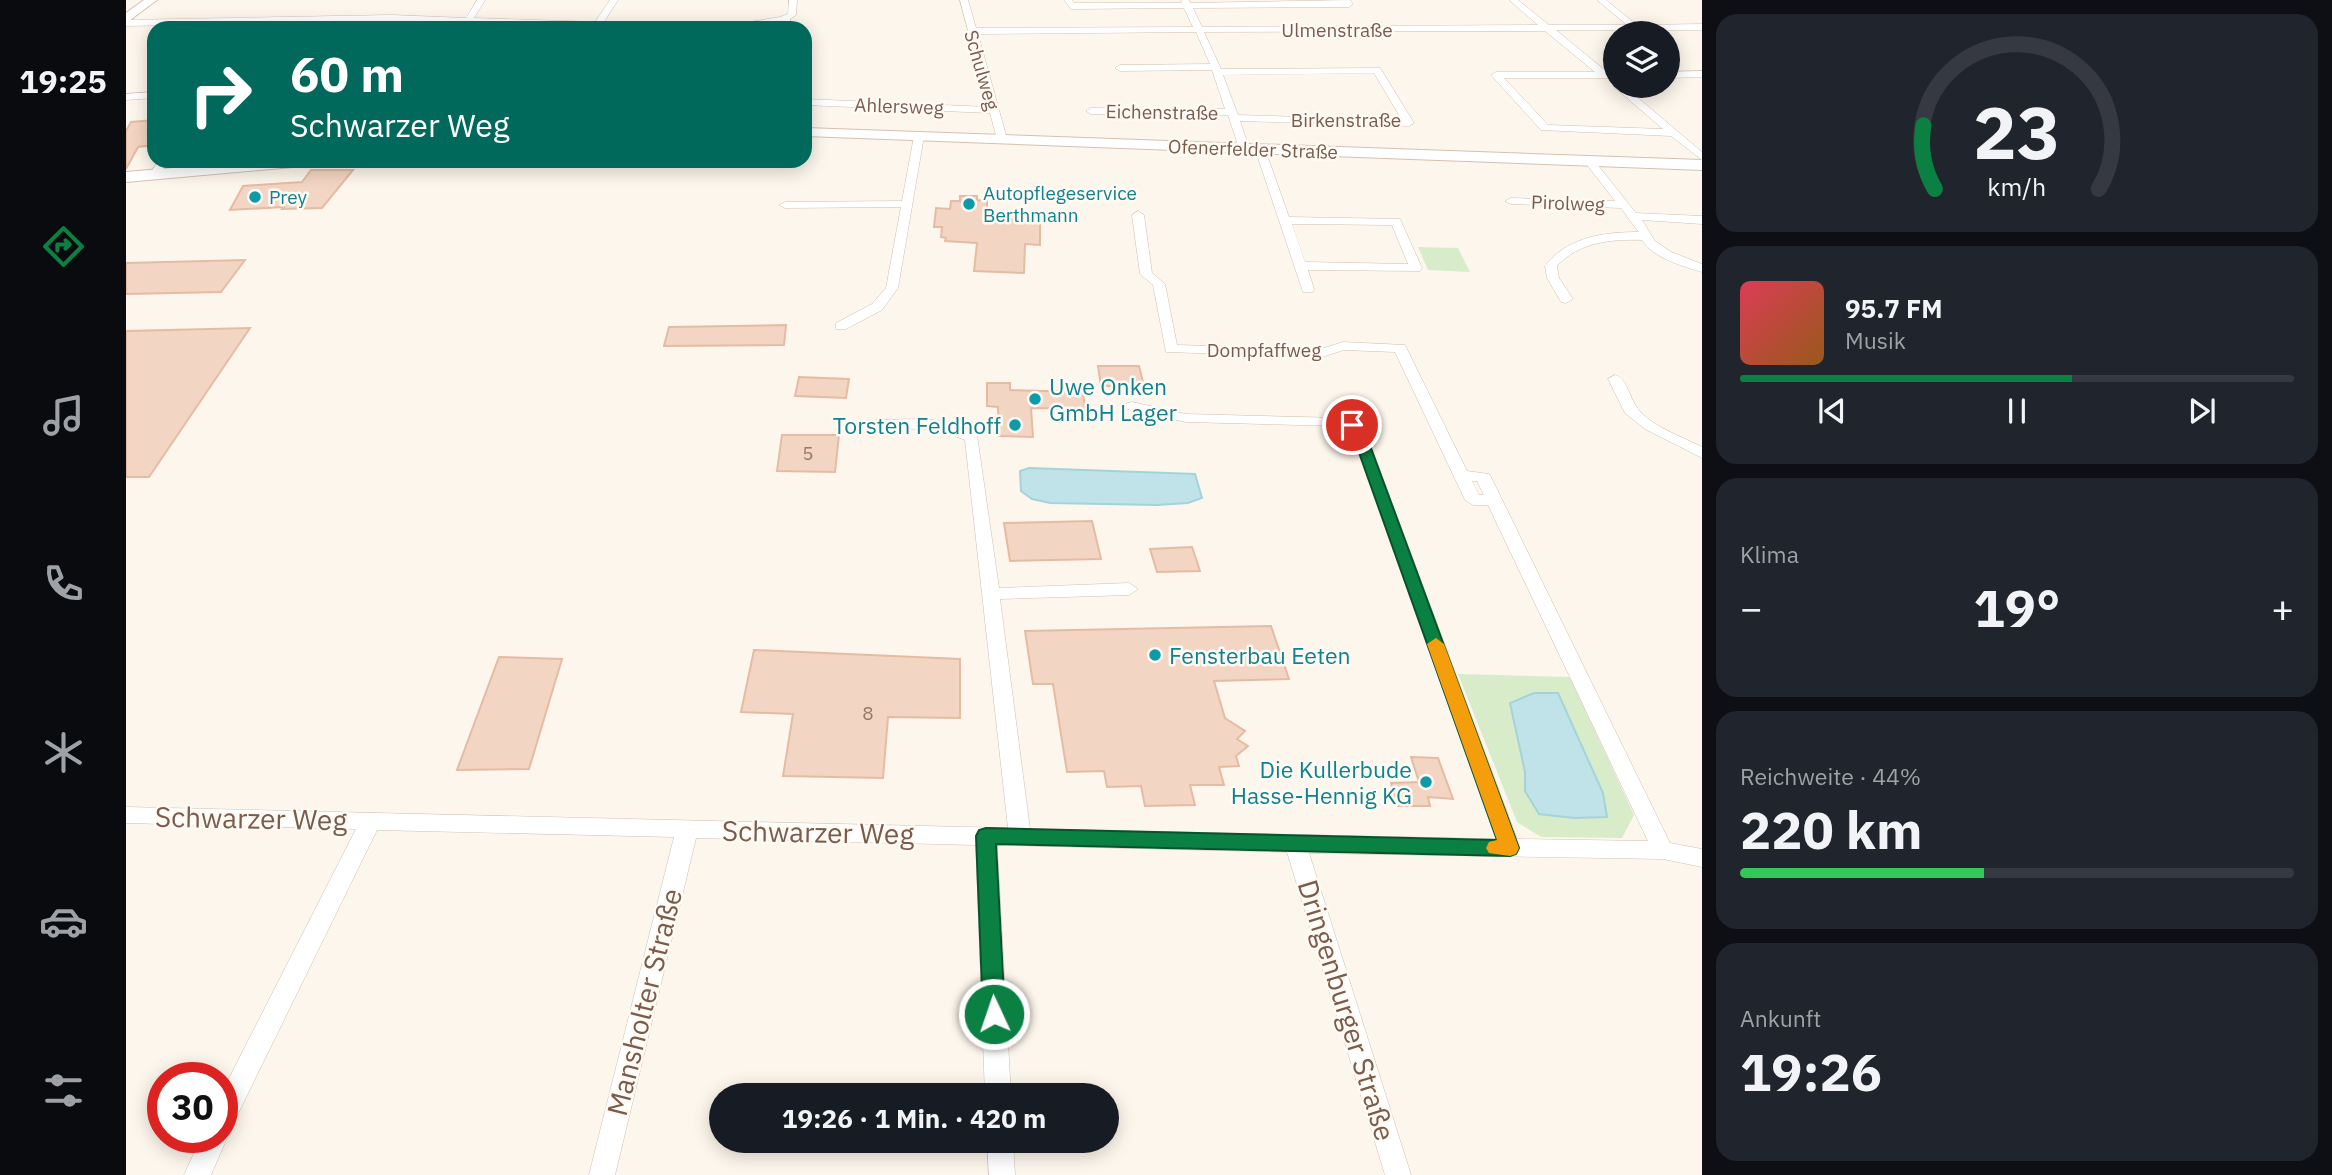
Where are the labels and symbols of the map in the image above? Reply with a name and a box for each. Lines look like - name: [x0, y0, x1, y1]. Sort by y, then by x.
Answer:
- street label: Ulmenstraße: [1281, 18, 1393, 42]
- street label: Schulweg: [959, 27, 1005, 113]
- street label: Ahlersweg: [854, 92, 944, 120]
- street label: Eichenstraße: [1105, 99, 1219, 125]
- street label: Birkenstraße: [1291, 108, 1401, 132]
- street label: Ofenerfelder Straße: [1168, 134, 1338, 164]
- place label: Autopflegeservice Berthmann: [983, 181, 1137, 227]
- place label: Prey: [269, 185, 308, 209]
- marker: Prey: [247, 189, 263, 205]
- street label: Pirolweg: [1531, 190, 1605, 216]
- marker: Autopflegeservice Berthmann: [961, 196, 977, 212]
- street label: Dompfaffweg: [1207, 338, 1321, 362]
- place label: Uwe Onken GmbH Lager: [1049, 371, 1178, 427]
- marker: Uwe Onken GmbH Lager: [1027, 391, 1043, 407]
- pin: [1322, 395, 1382, 455]
- place label: Torsten Feldhoff: [833, 410, 1001, 440]
- marker: Torsten Feldhoff: [1007, 417, 1023, 433]
- house number: 5: [802, 441, 814, 465]
- place label: Fensterbau Eeten: [1169, 640, 1351, 670]
- marker: Fensterbau Eeten: [1147, 647, 1163, 663]
- house number: 8: [862, 701, 874, 725]
- place label: Die Kullerbude Hasse-Hennig KG: [1231, 754, 1412, 810]
- marker: Die Kullerbude Hasse-Hennig KG: [1418, 774, 1434, 790]
- street label: Schwarzer Weg: [155, 798, 348, 838]
- street label: Schwarzer Weg: [722, 812, 915, 852]
- street label: Dringenburger Straße: [1290, 875, 1404, 1145]
- street label: Mansholter Straße: [598, 885, 690, 1119]
- position arrow: [957, 977, 1031, 1051]
- speed limit sign: 30: [147, 1062, 238, 1153]

